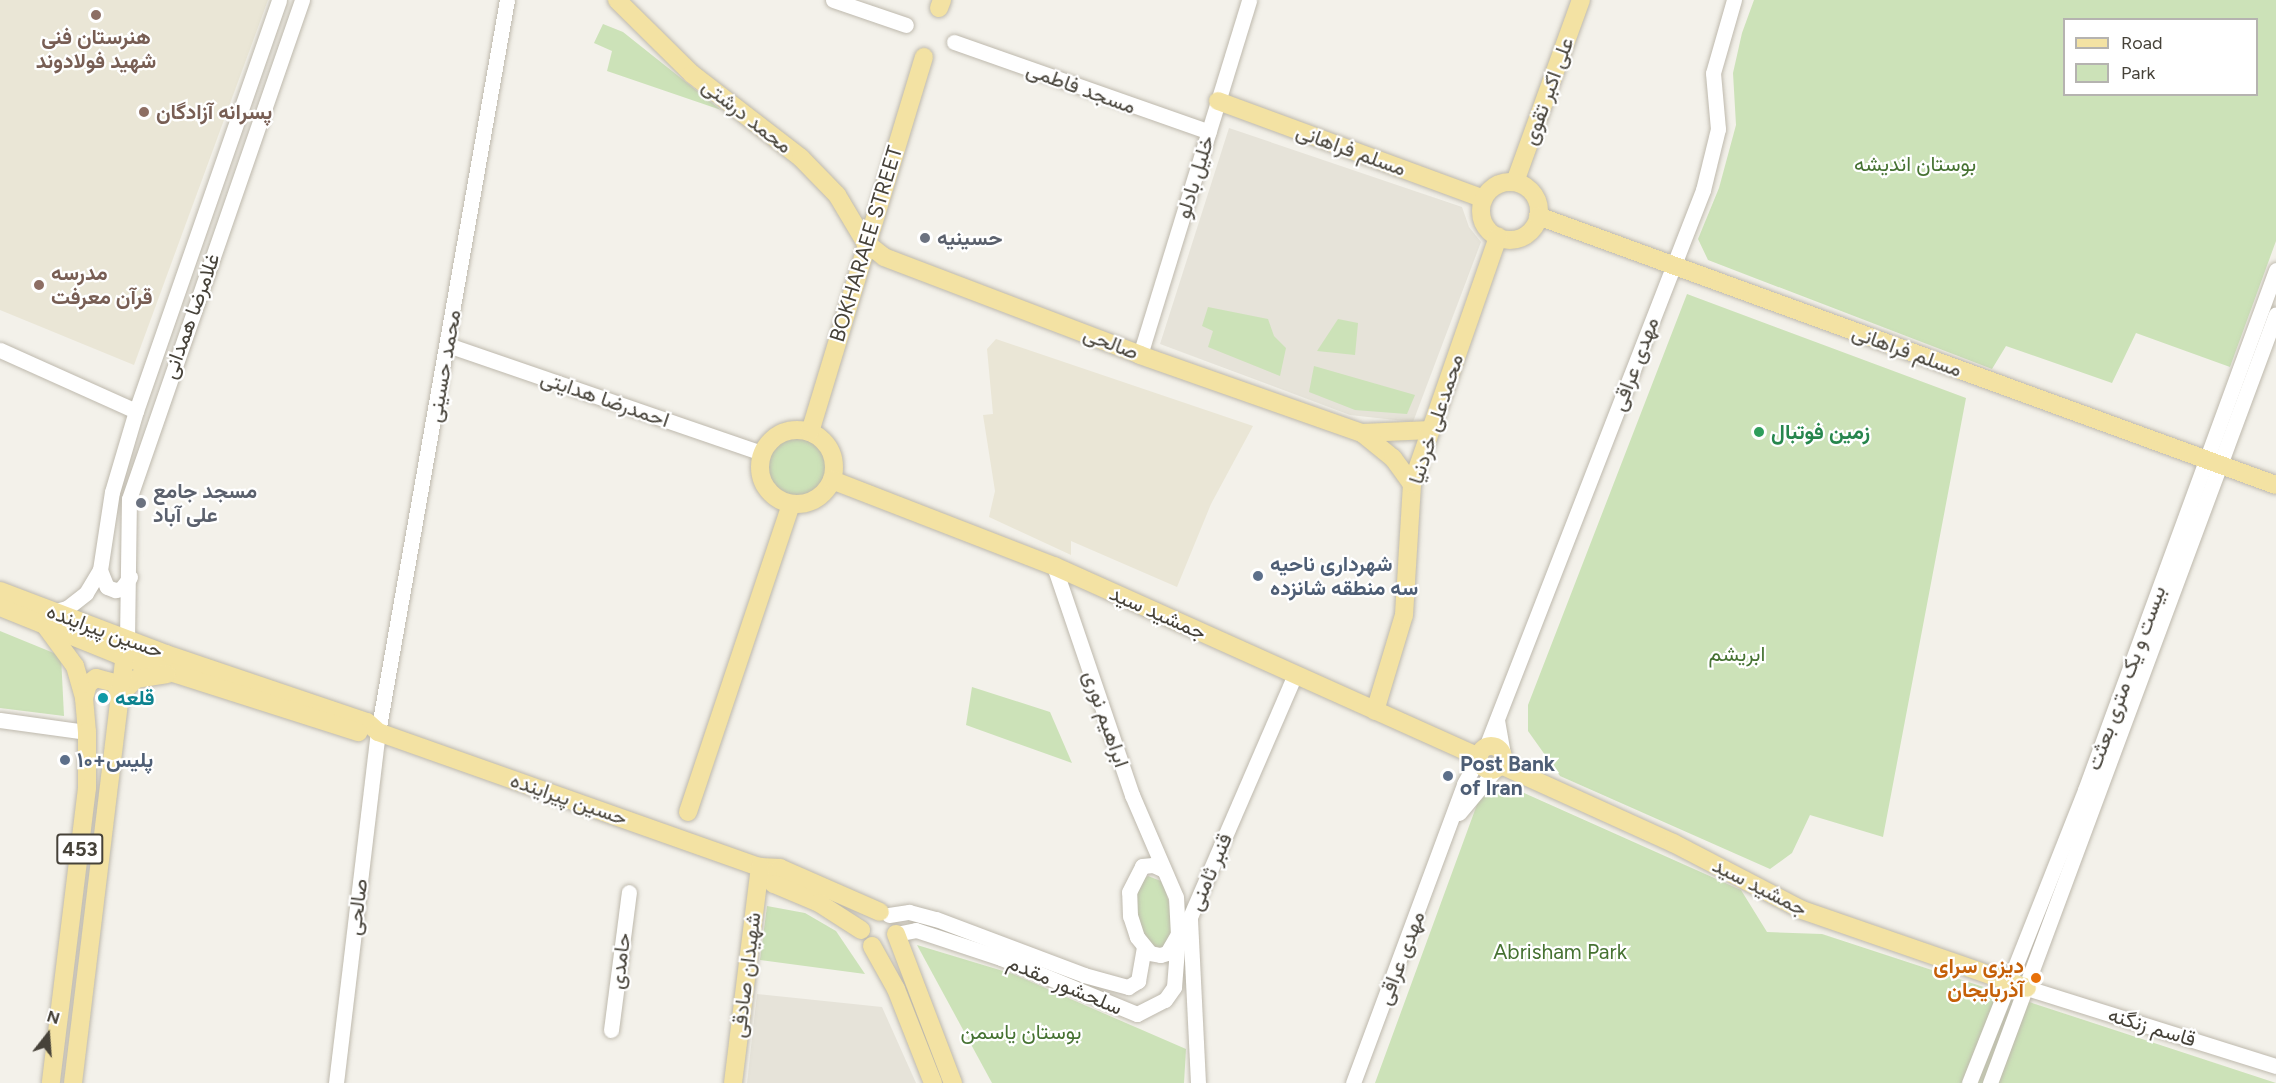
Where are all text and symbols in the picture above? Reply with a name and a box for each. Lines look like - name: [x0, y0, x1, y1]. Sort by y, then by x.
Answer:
- marker: هنرستان فنی شهید فولادوند: [89, 8, 103, 22]
- legend: [2063, 18, 2258, 96]
- place label: هنرستان فنی شهید فولادوند: [36, 24, 156, 74]
- text: Road: [2121, 32, 2162, 54]
- street label: علی اکبر تقوی: [1517, 34, 1579, 148]
- street label: مسجد فاطمی: [1023, 57, 1139, 119]
- text: Park: [2121, 62, 2155, 84]
- street label: محمد درشتی: [697, 73, 797, 159]
- place label: پسرانه آزادگان: [156, 99, 272, 125]
- marker: پسرانه آزادگان: [137, 105, 151, 119]
- street label: مسلم فراهانی: [1293, 119, 1409, 181]
- street label: خلیل بادلو: [1170, 132, 1220, 222]
- street label: BOKHARAEE STREET: [824, 143, 908, 345]
- park label: بوستان اندیشه: [1854, 151, 1976, 177]
- place label: حسینیه: [937, 225, 1002, 251]
- marker: حسینیه: [918, 231, 932, 245]
- street label: غلامرضا همدانی: [157, 250, 225, 382]
- place label: مدرسه قرآن معرفت: [51, 260, 153, 310]
- marker: مدرسه قرآن معرفت: [32, 278, 46, 292]
- street label: محمد حسینی: [422, 308, 466, 424]
- street label: مهدی عراقی: [1606, 313, 1664, 415]
- street label: مسلم فراهانی: [1849, 320, 1965, 382]
- street label: صالحی: [1080, 321, 1142, 365]
- street label: محمدعلی خردنیا: [1403, 351, 1469, 487]
- street label: احمدرضا هدایتی: [537, 365, 673, 433]
- place label: زمین فوتبال: [1771, 419, 1870, 445]
- marker: زمین فوتبال: [1752, 425, 1766, 439]
- place label: مسجد جامع علی آباد: [153, 478, 257, 528]
- marker: مسجد جامع علی آباد: [134, 496, 148, 510]
- place label: شهرداری ناحیه سه منطقه شانزده: [1270, 551, 1418, 601]
- marker: شهرداری ناحیه سه منطقه شانزده: [1251, 569, 1265, 583]
- street label: جمشید سید: [1106, 581, 1210, 645]
- street label: بیست و یک متری بعثت: [2081, 582, 2171, 774]
- street label: حسین پیراینده: [43, 598, 167, 664]
- park label: ابریشم: [1709, 641, 1765, 667]
- street label: ابراهیم نوری: [1078, 667, 1134, 771]
- place label: قلعه: [115, 685, 155, 711]
- marker: قلعه: [96, 691, 110, 705]
- place label: پلیس+۱۰: [77, 747, 153, 773]
- place label: Post Bank of Iran: [1460, 751, 1555, 801]
- marker: پلیس+۱۰: [58, 753, 72, 767]
- street label: حسین پیراینده: [507, 767, 631, 831]
- marker: Post Bank of Iran: [1441, 769, 1455, 783]
- street label: قنبر ثامنی: [1182, 830, 1238, 914]
- road number: 453: [56, 832, 104, 866]
- street label: جمشید سید: [1708, 852, 1812, 922]
- street label: صالحی: [341, 877, 373, 937]
- street label: مهدی عراقی: [1372, 907, 1430, 1009]
- street label: شهیدان صادقی: [726, 911, 766, 1039]
- street label: حامدی: [604, 931, 636, 991]
- park label: Abrisham Park: [1493, 939, 1627, 965]
- street label: سلحشور مقدم: [1004, 950, 1126, 1020]
- place label: دیزی سرای آذربایجان: [1933, 953, 2024, 1003]
- marker: دیزی سرای آذربایجان: [2029, 971, 2043, 985]
- street label: قاسم زنگنه: [2105, 1002, 2199, 1052]
- north arrow: [18, 1005, 78, 1065]
- text: N: [45, 1006, 62, 1028]
- park label: بوستان یاسمن: [961, 1019, 1081, 1045]

